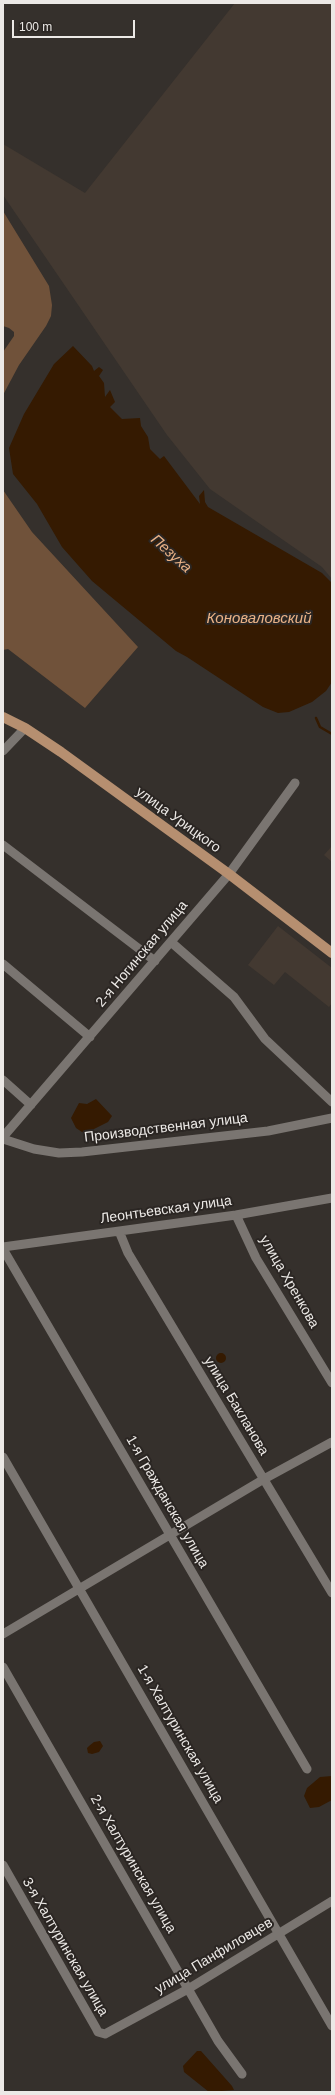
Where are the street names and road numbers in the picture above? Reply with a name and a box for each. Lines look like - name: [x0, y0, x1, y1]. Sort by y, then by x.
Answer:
- street label: улица Урицкого: [132, 784, 224, 856]
- street label: 2-я Ногинская улица: [93, 897, 191, 1011]
- street label: Производственная улица: [83, 1110, 249, 1146]
- street label: Леонтьевская улица: [99, 1192, 233, 1228]
- street label: улица Хренкова: [256, 1233, 322, 1331]
- street label: улица Бакланова: [200, 1354, 272, 1458]
- street label: 1-я Гражданская улица: [122, 1433, 212, 1571]
- street label: 1-я Халтуринская улица: [133, 1662, 227, 1806]
- street label: 2-я Халтуринская улица: [86, 1792, 180, 1936]
- street label: 3-я Халтуринская улица: [18, 1875, 112, 2019]
- street label: улица Панфиловцев: [152, 1914, 276, 1998]

